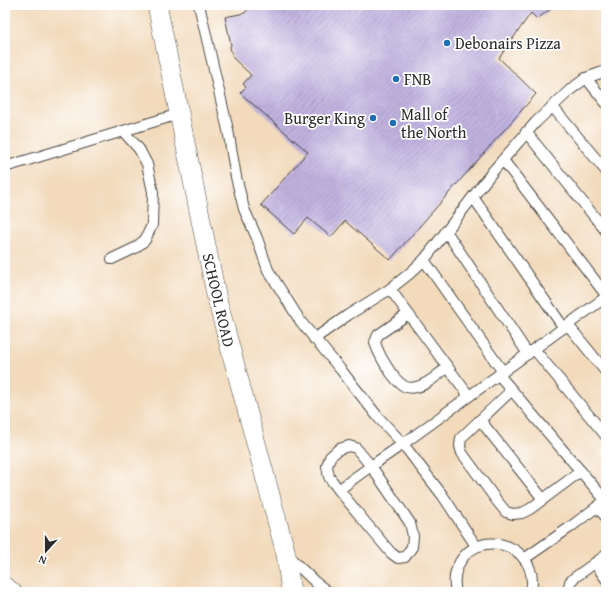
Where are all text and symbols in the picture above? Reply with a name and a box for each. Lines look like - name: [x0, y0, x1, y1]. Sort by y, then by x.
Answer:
- place label: Debonairs Pizza: [455, 31, 561, 55]
- marker: Debonairs Pizza: [442, 38, 452, 48]
- place label: FNB: [404, 67, 431, 91]
- marker: FNB: [391, 74, 401, 84]
- place label: Mall of the North: [401, 102, 467, 144]
- place label: Burger King: [284, 106, 365, 130]
- marker: Burger King: [368, 113, 378, 123]
- marker: Mall of the North: [388, 118, 398, 128]
- street label: SCHOOL ROAD: [197, 251, 242, 350]
- north arrow: [26, 531, 66, 571]
- text: N: [36, 551, 49, 569]

